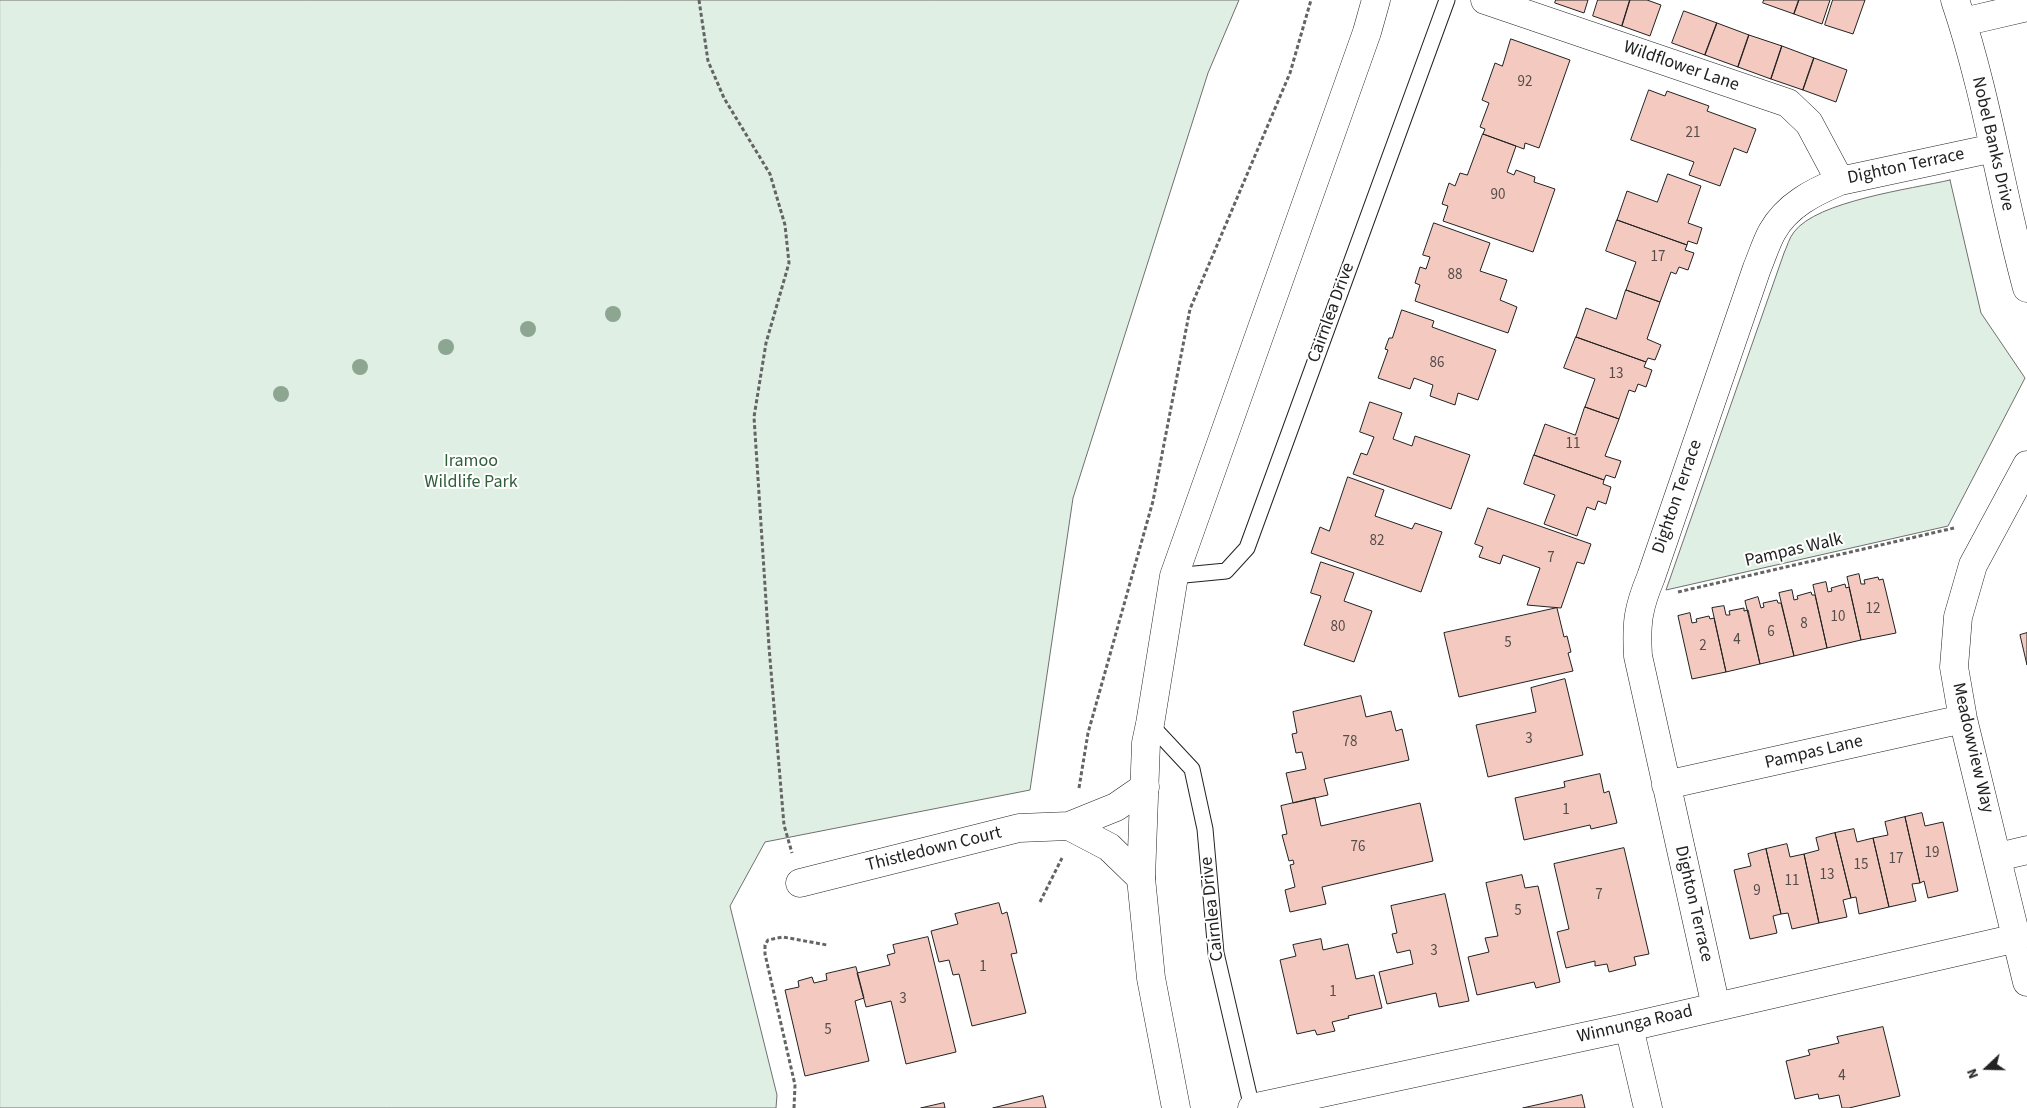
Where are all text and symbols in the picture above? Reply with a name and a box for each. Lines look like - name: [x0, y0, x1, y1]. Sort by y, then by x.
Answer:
- street label: Wildflower Lane: [1620, 37, 1742, 97]
- house number: 92: [1518, 74, 1532, 92]
- street label: Nobel Banks Drive: [1966, 75, 2018, 213]
- house number: 21: [1686, 125, 1700, 143]
- street label: Dighton Terrace: [1846, 144, 1966, 190]
- house number: 90: [1491, 187, 1505, 205]
- house number: 17: [1651, 249, 1665, 267]
- street label: Cairnlea Drive: [1304, 260, 1360, 366]
- house number: 88: [1448, 267, 1462, 285]
- house number: 86: [1430, 355, 1444, 373]
- house number: 13: [1609, 366, 1623, 384]
- house number: 11: [1566, 436, 1580, 454]
- street label: Dighton Terrace: [1648, 437, 1708, 557]
- park label: Iramoo Wildlife Park: [424, 451, 518, 494]
- street label: Pampas Walk: [1743, 529, 1845, 573]
- house number: 82: [1370, 533, 1384, 551]
- house number: 7: [1547, 550, 1555, 568]
- house number: 12: [1866, 601, 1880, 619]
- house number: 10: [1831, 609, 1845, 627]
- house number: 8: [1800, 616, 1808, 634]
- house number: 80: [1331, 619, 1345, 637]
- house number: 6: [1767, 624, 1775, 642]
- house number: 4: [1733, 632, 1741, 650]
- house number: 5: [1504, 635, 1512, 653]
- house number: 2: [1699, 638, 1707, 656]
- street label: Meadowview Way: [1946, 681, 1998, 815]
- house number: 3: [1525, 731, 1533, 749]
- street label: Pampas Lane: [1763, 731, 1865, 775]
- house number: 78: [1343, 734, 1357, 752]
- house number: 1: [1562, 802, 1570, 820]
- street label: Thistledown Court: [864, 823, 1004, 877]
- house number: 76: [1351, 839, 1365, 857]
- street label: Dighton Terrace: [1669, 844, 1717, 964]
- house number: 19: [1925, 845, 1939, 863]
- house number: 17: [1889, 851, 1903, 869]
- street label: Cairnlea Drive: [1197, 856, 1229, 962]
- house number: 15: [1854, 857, 1868, 875]
- house number: 13: [1820, 867, 1834, 885]
- house number: 11: [1785, 873, 1799, 891]
- house number: 9: [1753, 883, 1761, 901]
- house number: 7: [1595, 887, 1603, 905]
- house number: 5: [1514, 903, 1522, 921]
- house number: 3: [1430, 943, 1438, 961]
- house number: 1: [979, 959, 987, 977]
- house number: 1: [1329, 984, 1337, 1002]
- house number: 3: [899, 991, 907, 1009]
- street label: Winnunga Road: [1575, 1001, 1695, 1049]
- house number: 5: [824, 1022, 832, 1040]
- north arrow: [1962, 1043, 2012, 1093]
- text: N: [1962, 1065, 1984, 1081]
- house number: 4: [1838, 1068, 1846, 1086]

